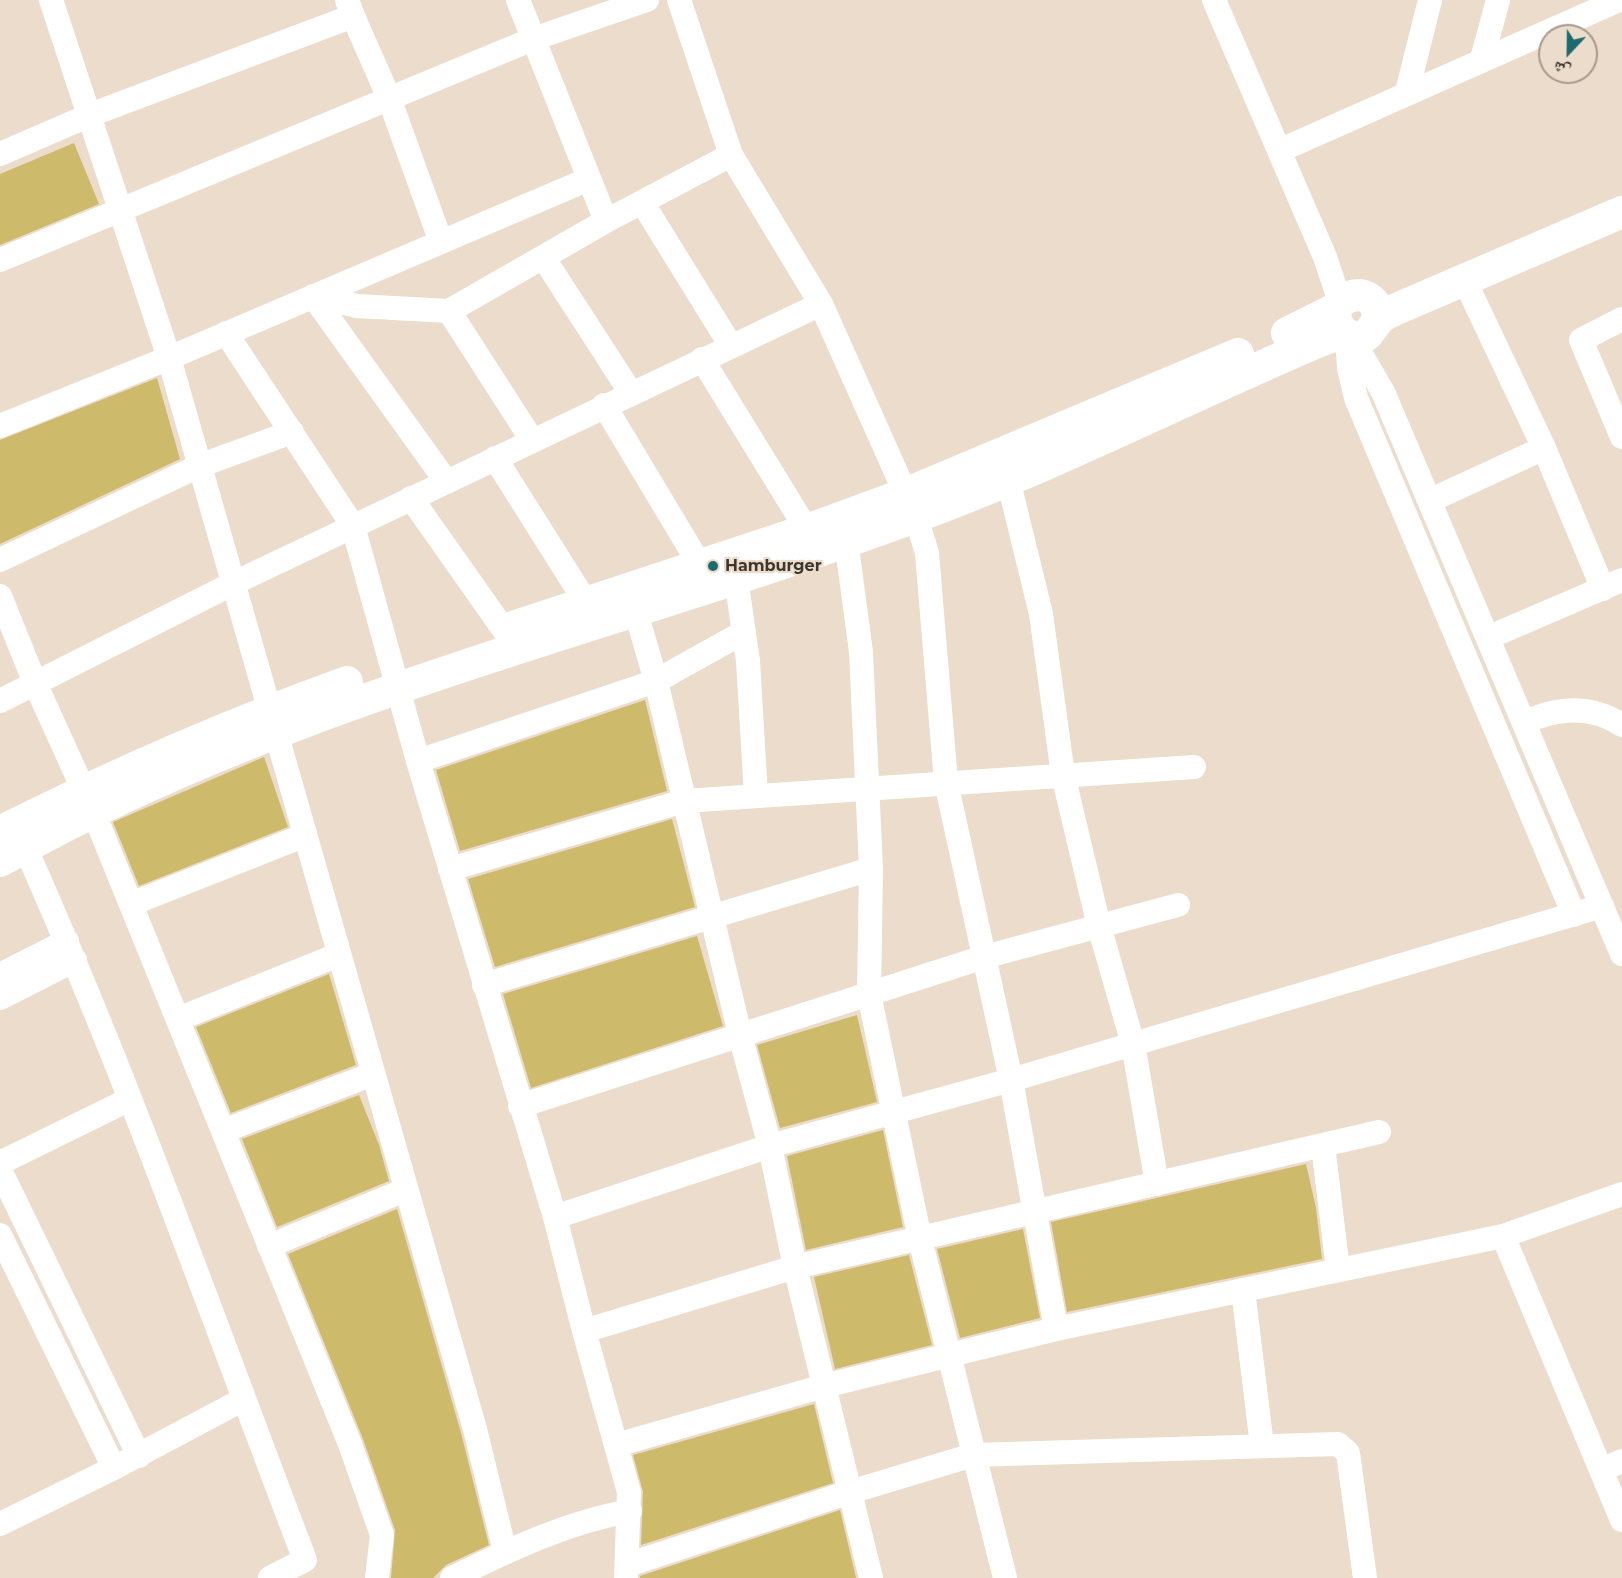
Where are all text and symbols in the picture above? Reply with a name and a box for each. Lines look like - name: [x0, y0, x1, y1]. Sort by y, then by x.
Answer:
- north arrow: [1538, 24, 1598, 84]
- text: ش: [1550, 57, 1573, 81]
- place label: Hamburger: [725, 556, 822, 576]
- marker: Hamburger: [706, 559, 720, 573]

